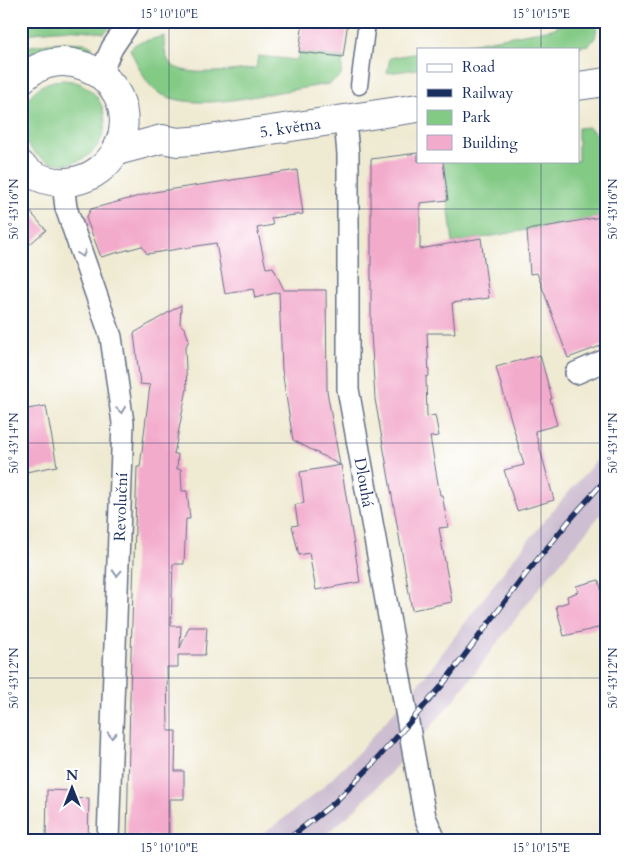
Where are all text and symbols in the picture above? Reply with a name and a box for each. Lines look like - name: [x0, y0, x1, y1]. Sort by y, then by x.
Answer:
- text: 15°10'10"E: [140, 6, 198, 22]
- text: 15°10'15"E: [512, 6, 570, 22]
- legend: [417, 48, 580, 162]
- text: Road: [462, 57, 495, 77]
- text: Railway: [462, 83, 513, 103]
- text: Park: [462, 107, 491, 127]
- street label: 5. května: [258, 113, 322, 143]
- text: Building: [462, 133, 518, 153]
- text: 50°43'16"N: [6, 178, 22, 239]
- text: 50°43'16"N: [605, 178, 621, 239]
- one-way arrow: [76, 249, 86, 257]
- one-way arrow: [115, 407, 126, 415]
- text: 50°43'14"N: [6, 412, 22, 473]
- text: 50°43'14"N: [605, 412, 621, 473]
- street label: Dlouhá: [349, 456, 379, 509]
- street label: Revoluční: [109, 472, 133, 542]
- one-way arrow: [112, 569, 123, 577]
- text: 50°43'12"N: [6, 647, 22, 708]
- text: 50°43'12"N: [605, 647, 621, 708]
- one-way arrow: [106, 731, 117, 739]
- north arrow: [48, 764, 98, 814]
- text: N: [66, 766, 78, 785]
- text: 15°10'10"E: [140, 840, 198, 856]
- text: 15°10'15"E: [512, 840, 570, 856]

